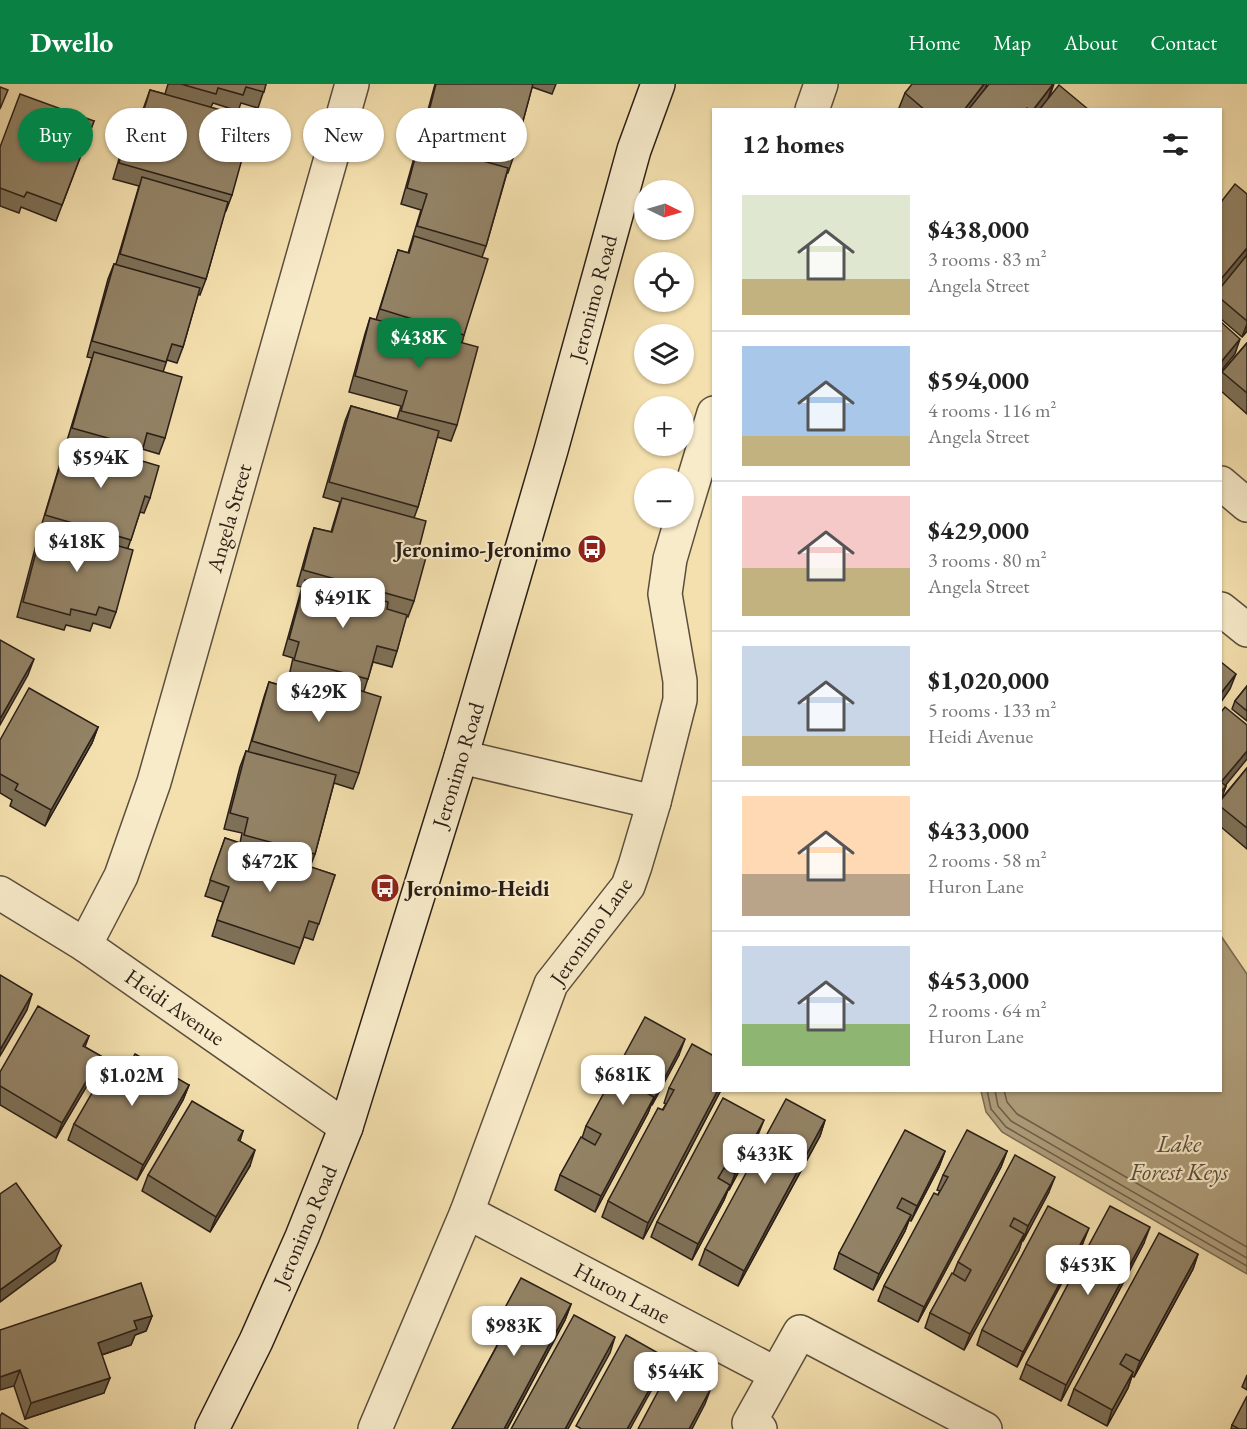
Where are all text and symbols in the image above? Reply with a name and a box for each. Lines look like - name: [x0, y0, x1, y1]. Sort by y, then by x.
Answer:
- text: Dwello: [30, 24, 113, 60]
- text: Home: [908, 29, 960, 56]
- text: Map: [993, 29, 1031, 56]
- text: About: [1064, 29, 1117, 56]
- text: Contact: [1150, 29, 1217, 56]
- chip: Buy: [18, 108, 93, 162]
- chip: Rent: [105, 108, 187, 162]
- chip: Filters: [199, 108, 291, 162]
- chip: New: [303, 108, 384, 162]
- chip: Apartment: [396, 108, 527, 162]
- text: 12 homes: [742, 127, 844, 161]
- icon: filters: [1159, 128, 1192, 161]
- north arrow: [634, 180, 694, 240]
- map controls: [634, 180, 694, 528]
- text: $438,000: [928, 212, 1029, 246]
- icon: home: [790, 219, 862, 291]
- street label: Jeronimo Road: [562, 231, 624, 366]
- text: 3 rooms · 83 m²: [928, 246, 1047, 272]
- button: locate: [634, 252, 694, 312]
- text: Angela Street: [928, 272, 1030, 298]
- pin: $438K: [377, 318, 461, 369]
- text: $438K: [391, 324, 447, 350]
- button: layers: [634, 324, 694, 384]
- text: $594,000: [928, 363, 1029, 397]
- icon: home: [790, 370, 862, 442]
- button: +: [634, 396, 694, 456]
- text: 4 rooms · 116 m²: [928, 397, 1056, 423]
- text: Angela Street: [928, 423, 1030, 449]
- pin: $594K: [59, 438, 143, 489]
- text: $594K: [73, 444, 129, 470]
- street label: Angela Street: [199, 460, 258, 577]
- button: −: [634, 468, 694, 528]
- text: $429,000: [928, 513, 1029, 547]
- icon: home: [790, 520, 862, 592]
- pin: $418K: [35, 522, 119, 573]
- text: $418K: [49, 528, 105, 554]
- bus stop icon: Jeronimo-Jeronimo: [576, 533, 608, 565]
- place label: Jeronimo-Jeronimo: [393, 535, 571, 564]
- text: 3 rooms · 80 m²: [928, 547, 1047, 573]
- text: Angela Street: [928, 573, 1030, 599]
- pin: $491K: [301, 578, 385, 629]
- text: $491K: [315, 584, 371, 610]
- text: $1,020,000: [928, 663, 1049, 697]
- icon: home: [790, 670, 862, 742]
- pin: $429K: [277, 672, 361, 723]
- text: $429K: [291, 678, 347, 704]
- text: 5 rooms · 133 m²: [928, 697, 1056, 723]
- street label: Jeronimo Road: [425, 698, 491, 833]
- text: Heidi Avenue: [928, 723, 1033, 749]
- text: $433,000: [928, 813, 1029, 847]
- icon: home: [790, 820, 862, 892]
- pin: $472K: [228, 842, 312, 893]
- text: 2 rooms · 58 m²: [928, 847, 1047, 873]
- text: $472K: [242, 848, 298, 874]
- street label: Jeronimo Lane: [542, 871, 639, 992]
- bus stop icon: Jeronimo-Heidi: [369, 872, 401, 904]
- text: Huron Lane: [928, 873, 1024, 899]
- place label: Jeronimo-Heidi: [404, 874, 550, 903]
- street label: Heidi Avenue: [119, 962, 231, 1052]
- text: $453,000: [928, 963, 1029, 997]
- icon: home: [790, 970, 862, 1042]
- text: 2 rooms · 64 m²: [928, 997, 1047, 1023]
- text: Huron Lane: [928, 1023, 1024, 1049]
- pin: $681K: [581, 1055, 665, 1106]
- pin: $1.02M: [83, 1056, 181, 1107]
- text: $681K: [595, 1061, 651, 1087]
- text: $1.02M: [100, 1062, 164, 1088]
- water label: Lake Forest Keys: [1129, 1128, 1229, 1187]
- pin: $433K: [723, 1134, 807, 1185]
- text: $433K: [737, 1140, 793, 1166]
- street label: Jeronimo Road: [266, 1160, 344, 1293]
- pin: $453K: [1046, 1245, 1130, 1296]
- text: $453K: [1060, 1251, 1116, 1277]
- street label: Huron Lane: [569, 1255, 676, 1331]
- pin: $983K: [472, 1306, 556, 1357]
- text: $983K: [486, 1312, 542, 1338]
- pin: $544K: [634, 1352, 718, 1403]
- text: $544K: [648, 1358, 704, 1384]

